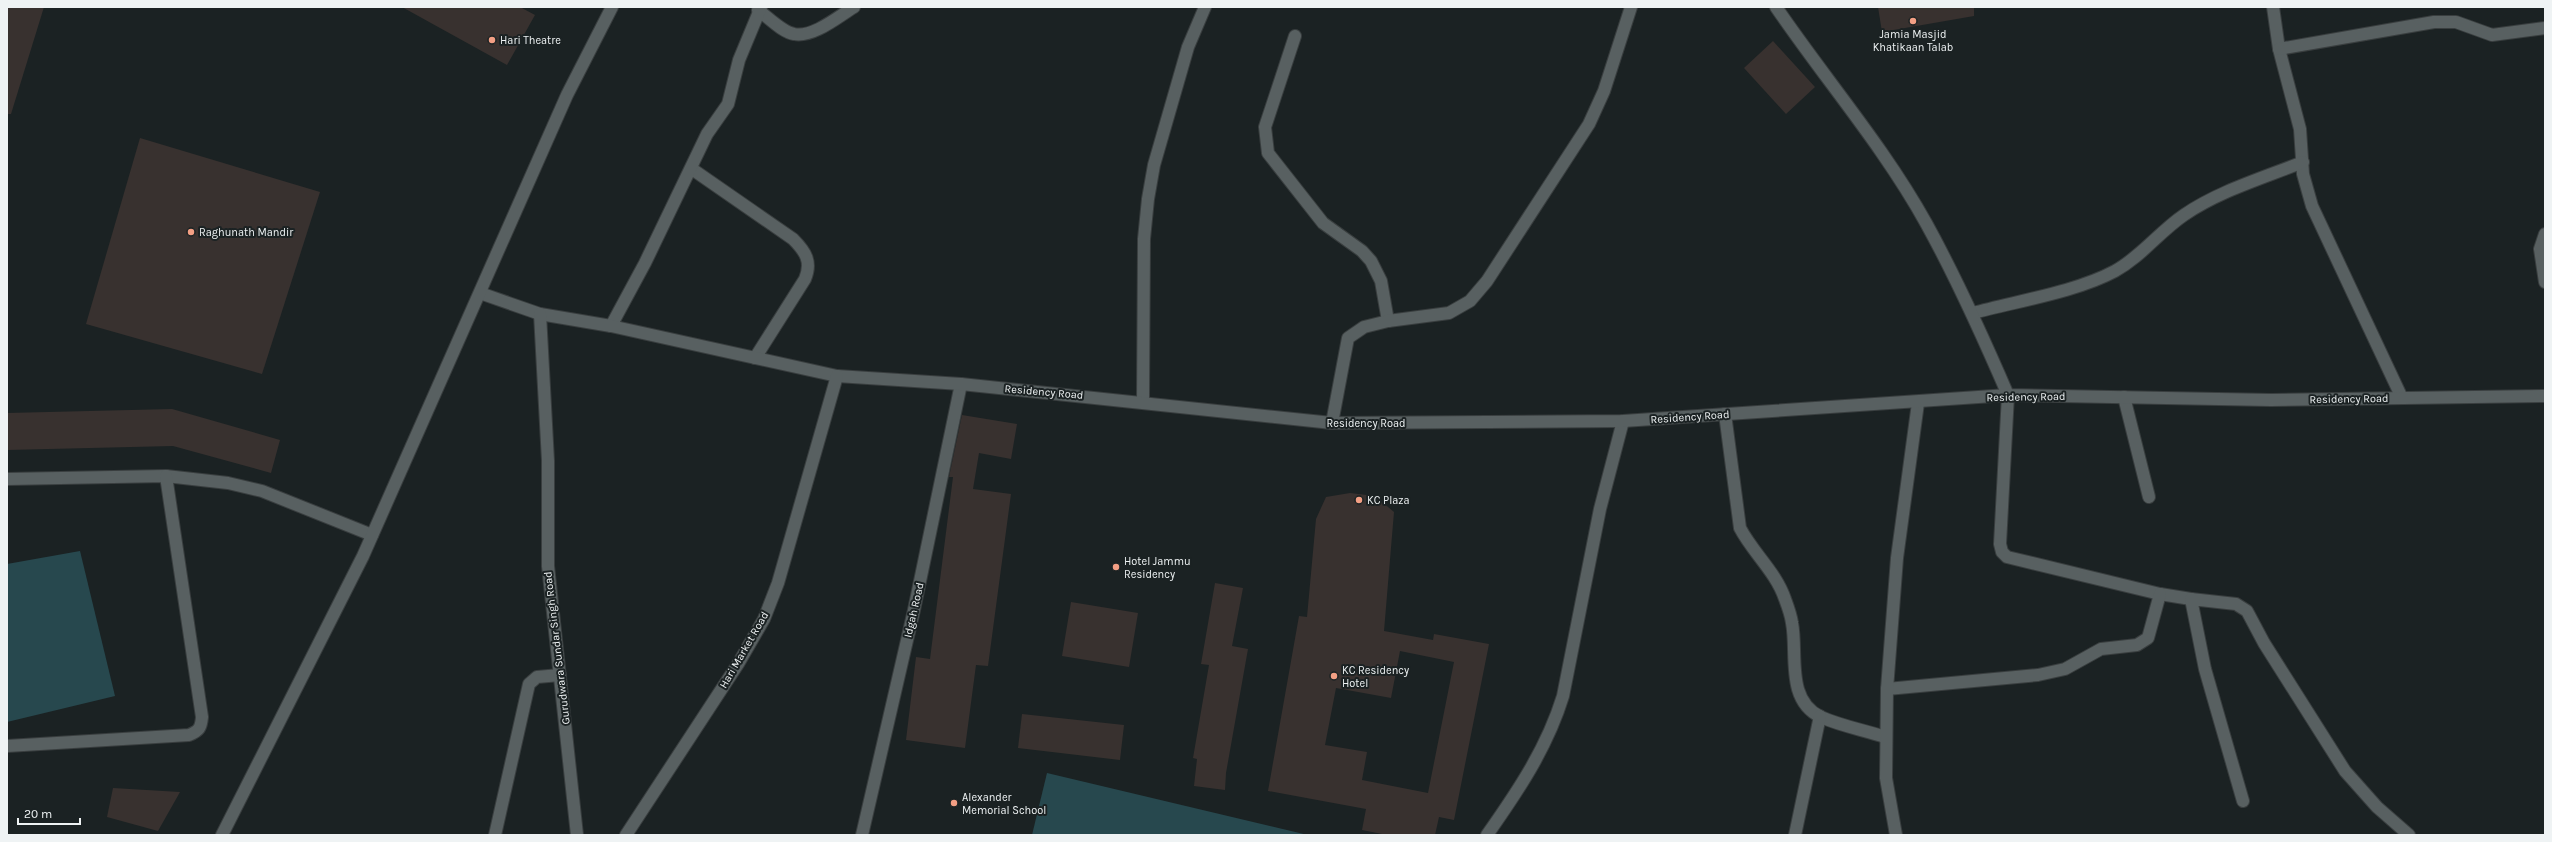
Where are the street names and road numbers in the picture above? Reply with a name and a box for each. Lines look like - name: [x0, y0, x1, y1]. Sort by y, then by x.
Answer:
- street label: Residency Road: [1004, 382, 1084, 402]
- street label: Residency Road: [1986, 390, 2066, 404]
- street label: Residency Road: [2309, 392, 2389, 406]
- street label: Residency Road: [1650, 408, 1730, 426]
- street label: Residency Road: [1327, 417, 1405, 430]
- street label: Gurudwara Sundar Singh Road: [541, 571, 573, 725]
- street label: Idgah Road: [901, 581, 927, 639]
- street label: Hari Market Road: [717, 609, 771, 691]

